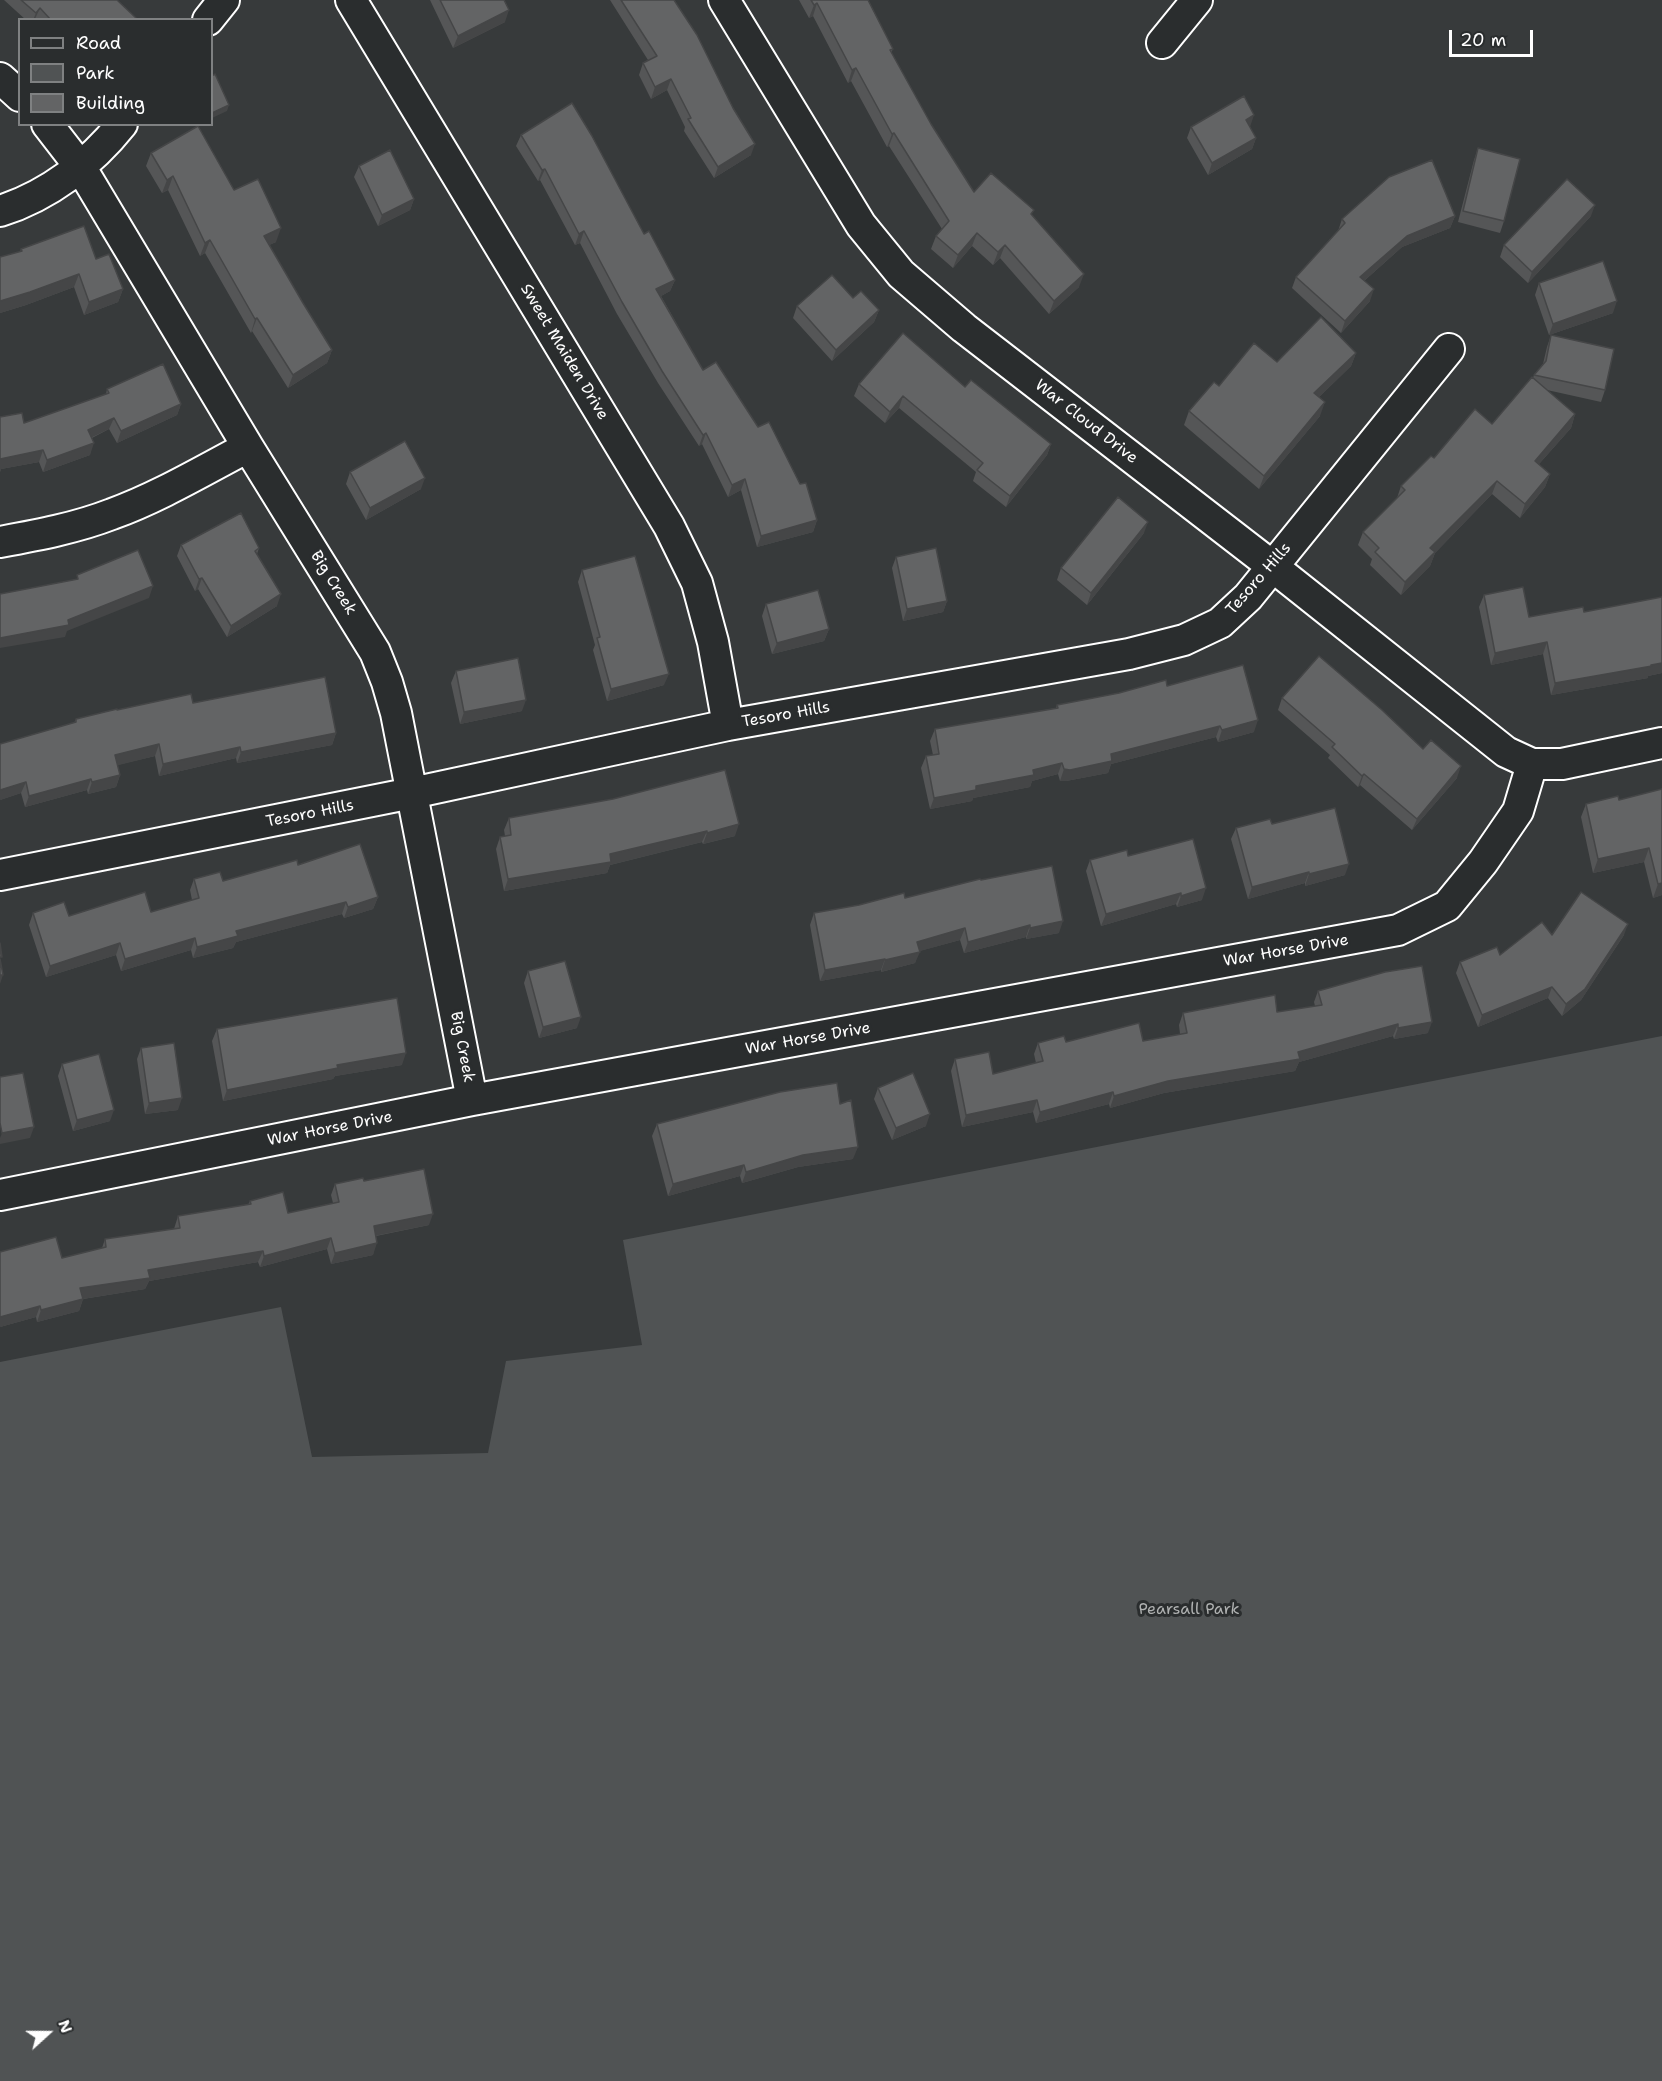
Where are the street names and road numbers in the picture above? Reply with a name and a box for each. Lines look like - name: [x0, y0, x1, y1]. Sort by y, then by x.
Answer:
- street label: Sweet Maiden Drive: [516, 281, 612, 423]
- street label: War Cloud Drive: [1031, 376, 1141, 468]
- street label: Tesoro Hills: [1222, 539, 1296, 619]
- street label: Big Creek: [306, 547, 360, 619]
- street label: Tesoro Hills: [740, 698, 832, 732]
- street label: Tesoro Hills: [264, 796, 356, 832]
- street label: War Horse Drive: [1222, 931, 1350, 971]
- street label: Big Creek: [446, 1010, 478, 1084]
- street label: War Horse Drive: [744, 1019, 872, 1059]
- street label: War Horse Drive: [266, 1107, 394, 1151]

